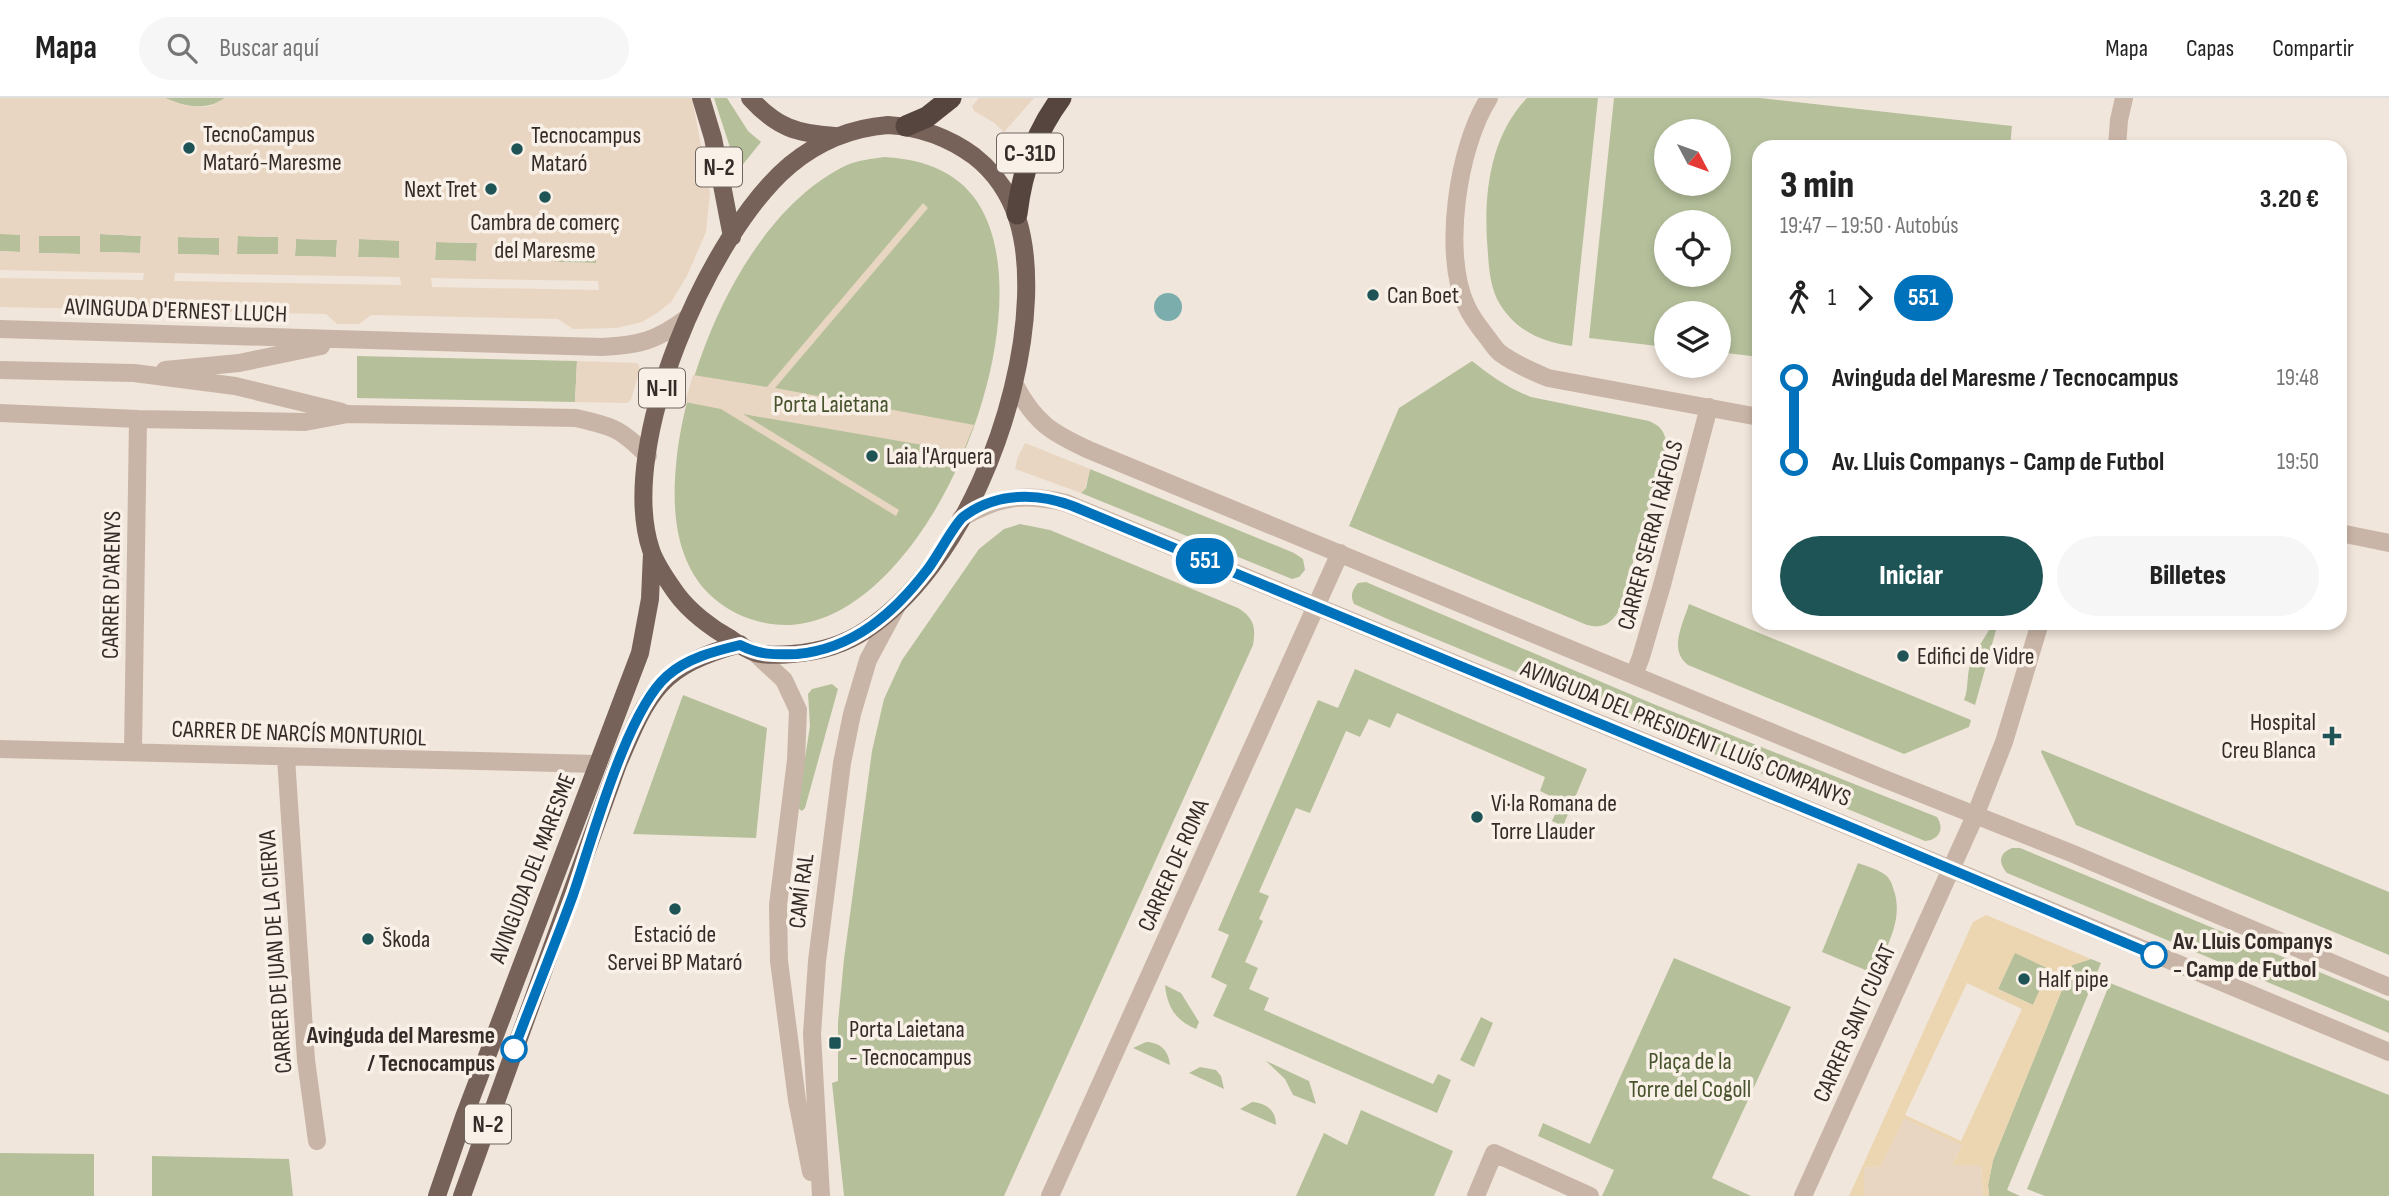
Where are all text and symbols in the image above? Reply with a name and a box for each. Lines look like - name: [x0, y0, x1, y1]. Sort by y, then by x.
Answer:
- search box: [139, 17, 629, 80]
- text: Mapa: [35, 28, 97, 68]
- icon: search: [163, 29, 201, 67]
- text: Buscar aquí: [219, 33, 319, 64]
- text: Mapa: [2105, 34, 2148, 63]
- text: Capas: [2186, 34, 2234, 63]
- text: Compartir: [2272, 34, 2354, 63]
- north arrow: [1654, 119, 1731, 196]
- map controls: [1654, 119, 1731, 378]
- place label: TecnoCampus Mataró-Maresme: [203, 120, 342, 177]
- place label: Tecnocampus Mataró: [531, 121, 641, 178]
- road number: C-31D: [997, 134, 1063, 172]
- marker: TecnoCampus Mataró-Maresme: [181, 140, 197, 156]
- marker: Tecnocampus Mataró: [509, 141, 525, 157]
- road number: N-2: [696, 148, 742, 186]
- text: 3 min: [1780, 163, 1854, 208]
- place label: Next Tret: [404, 175, 477, 204]
- marker: Next Tret: [483, 181, 499, 197]
- text: 3.20 €: [2260, 184, 2319, 215]
- marker: Cambra de comerç del Maresme: [537, 189, 553, 205]
- place label: Cambra de comerç del Maresme: [470, 208, 620, 265]
- button: locate: [1654, 210, 1731, 287]
- text: 19:47 – 19:50 · Autobús: [1780, 212, 1959, 240]
- icon: walk: [1780, 279, 1818, 317]
- icon: forward: [1846, 279, 1884, 317]
- place label: Can Boet: [1387, 281, 1459, 310]
- text: 551: [1908, 283, 1939, 312]
- text: 1: [1828, 284, 1836, 312]
- marker: Can Boet: [1365, 287, 1381, 303]
- street label: AVINGUDA D'ERNEST LLUCH: [63, 292, 288, 329]
- button: layers: [1654, 301, 1731, 378]
- text: Avinguda del Maresme / Tecnocampus: [1832, 363, 2178, 394]
- text: 19:48: [2277, 364, 2319, 392]
- road number: N-II: [639, 368, 685, 408]
- park label: Porta Laietana: [773, 390, 889, 419]
- street label: CARRER SERRA I RÀFOLS: [1611, 437, 1690, 633]
- place label: Laia l'Arquera: [886, 442, 993, 471]
- text: Av. Lluis Companys - Camp de Futbol: [1832, 447, 2164, 478]
- marker: Laia l'Arquera: [864, 448, 880, 464]
- text: 19:50: [2277, 448, 2319, 476]
- street label: CARRER D'ARENYS: [96, 511, 127, 659]
- button: Iniciar: [1780, 536, 2043, 616]
- button: Billetes: [2057, 536, 2319, 616]
- line badge: 551: [1165, 538, 1245, 584]
- text: 551: [1190, 546, 1220, 575]
- place label: Edifici de Vidre: [1917, 642, 2034, 671]
- marker: Edifici de Vidre: [1895, 648, 1911, 664]
- street label: AVINGUDA DEL PRESIDENT LLUÍS COMPANYS: [1516, 654, 1855, 813]
- place label: Hospital Creu Blanca: [2221, 708, 2316, 765]
- street label: CARRER DE NARCÍS MONTURIOL: [171, 715, 427, 752]
- marker: Hospital Creu Blanca: [2322, 726, 2342, 746]
- street label: AVINGUDA DEL MARESME: [483, 769, 582, 968]
- place label: Vi·la Romana de Torre Llauder: [1491, 789, 1617, 846]
- street label: CARRER DE ROMA: [1131, 794, 1216, 936]
- marker: Vi·la Romana de Torre Llauder: [1469, 809, 1485, 825]
- street label: CARRER DE JUAN DE LA CIERVA: [252, 829, 298, 1075]
- street label: CAMÍ RAL: [783, 852, 820, 930]
- marker: Estació de Servei BP Mataró: [667, 901, 683, 917]
- place label: Estació de Servei BP Mataró: [607, 920, 743, 977]
- place label: Škoda: [382, 925, 430, 954]
- place label: Av. Lluis Companys - Camp de Futbol: [2172, 927, 2333, 984]
- marker: Škoda: [360, 931, 376, 947]
- street label: CARRER SANT CUGAT: [1807, 940, 1902, 1107]
- marker: Av. Lluis Companys - Camp de Futbol: [2141, 942, 2167, 968]
- place label: Half pipe: [2038, 965, 2109, 994]
- marker: Half pipe: [2016, 971, 2032, 987]
- place label: Porta Laietana - Tecnocampus: [849, 1015, 972, 1072]
- place label: Avinguda del Maresme / Tecnocampus: [306, 1021, 495, 1078]
- marker: Porta Laietana - Tecnocampus: [827, 1035, 843, 1051]
- marker: Avinguda del Maresme / Tecnocampus: [501, 1036, 527, 1062]
- park label: Plaça de la Torre del Cogoll: [1629, 1047, 1751, 1104]
- road number: N-2: [465, 1105, 511, 1144]

